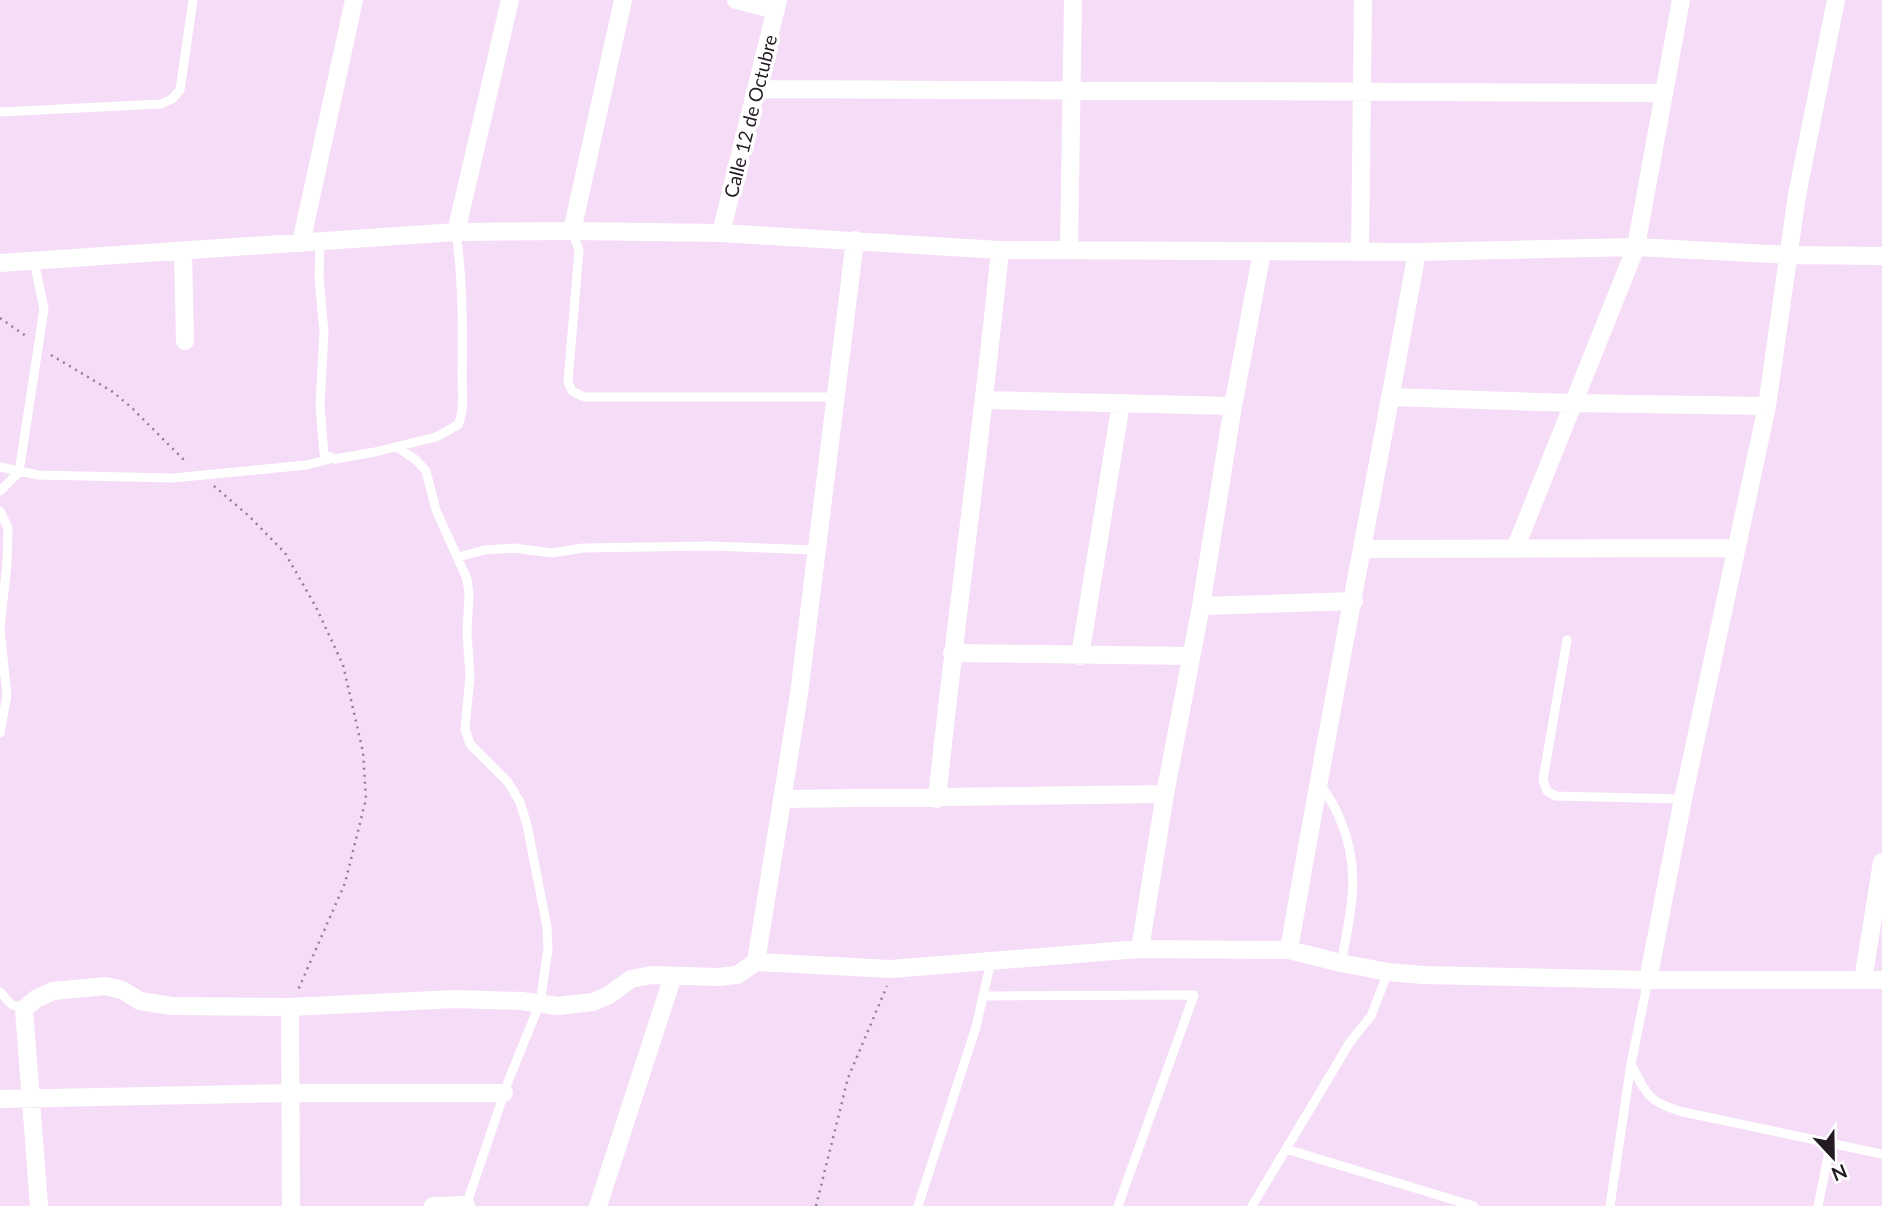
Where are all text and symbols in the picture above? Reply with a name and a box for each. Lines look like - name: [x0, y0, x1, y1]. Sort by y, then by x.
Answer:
- street label: Calle 12 de Octubre: [719, 32, 781, 200]
- north arrow: [1798, 1122, 1868, 1192]
- text: N: [1828, 1160, 1851, 1187]

